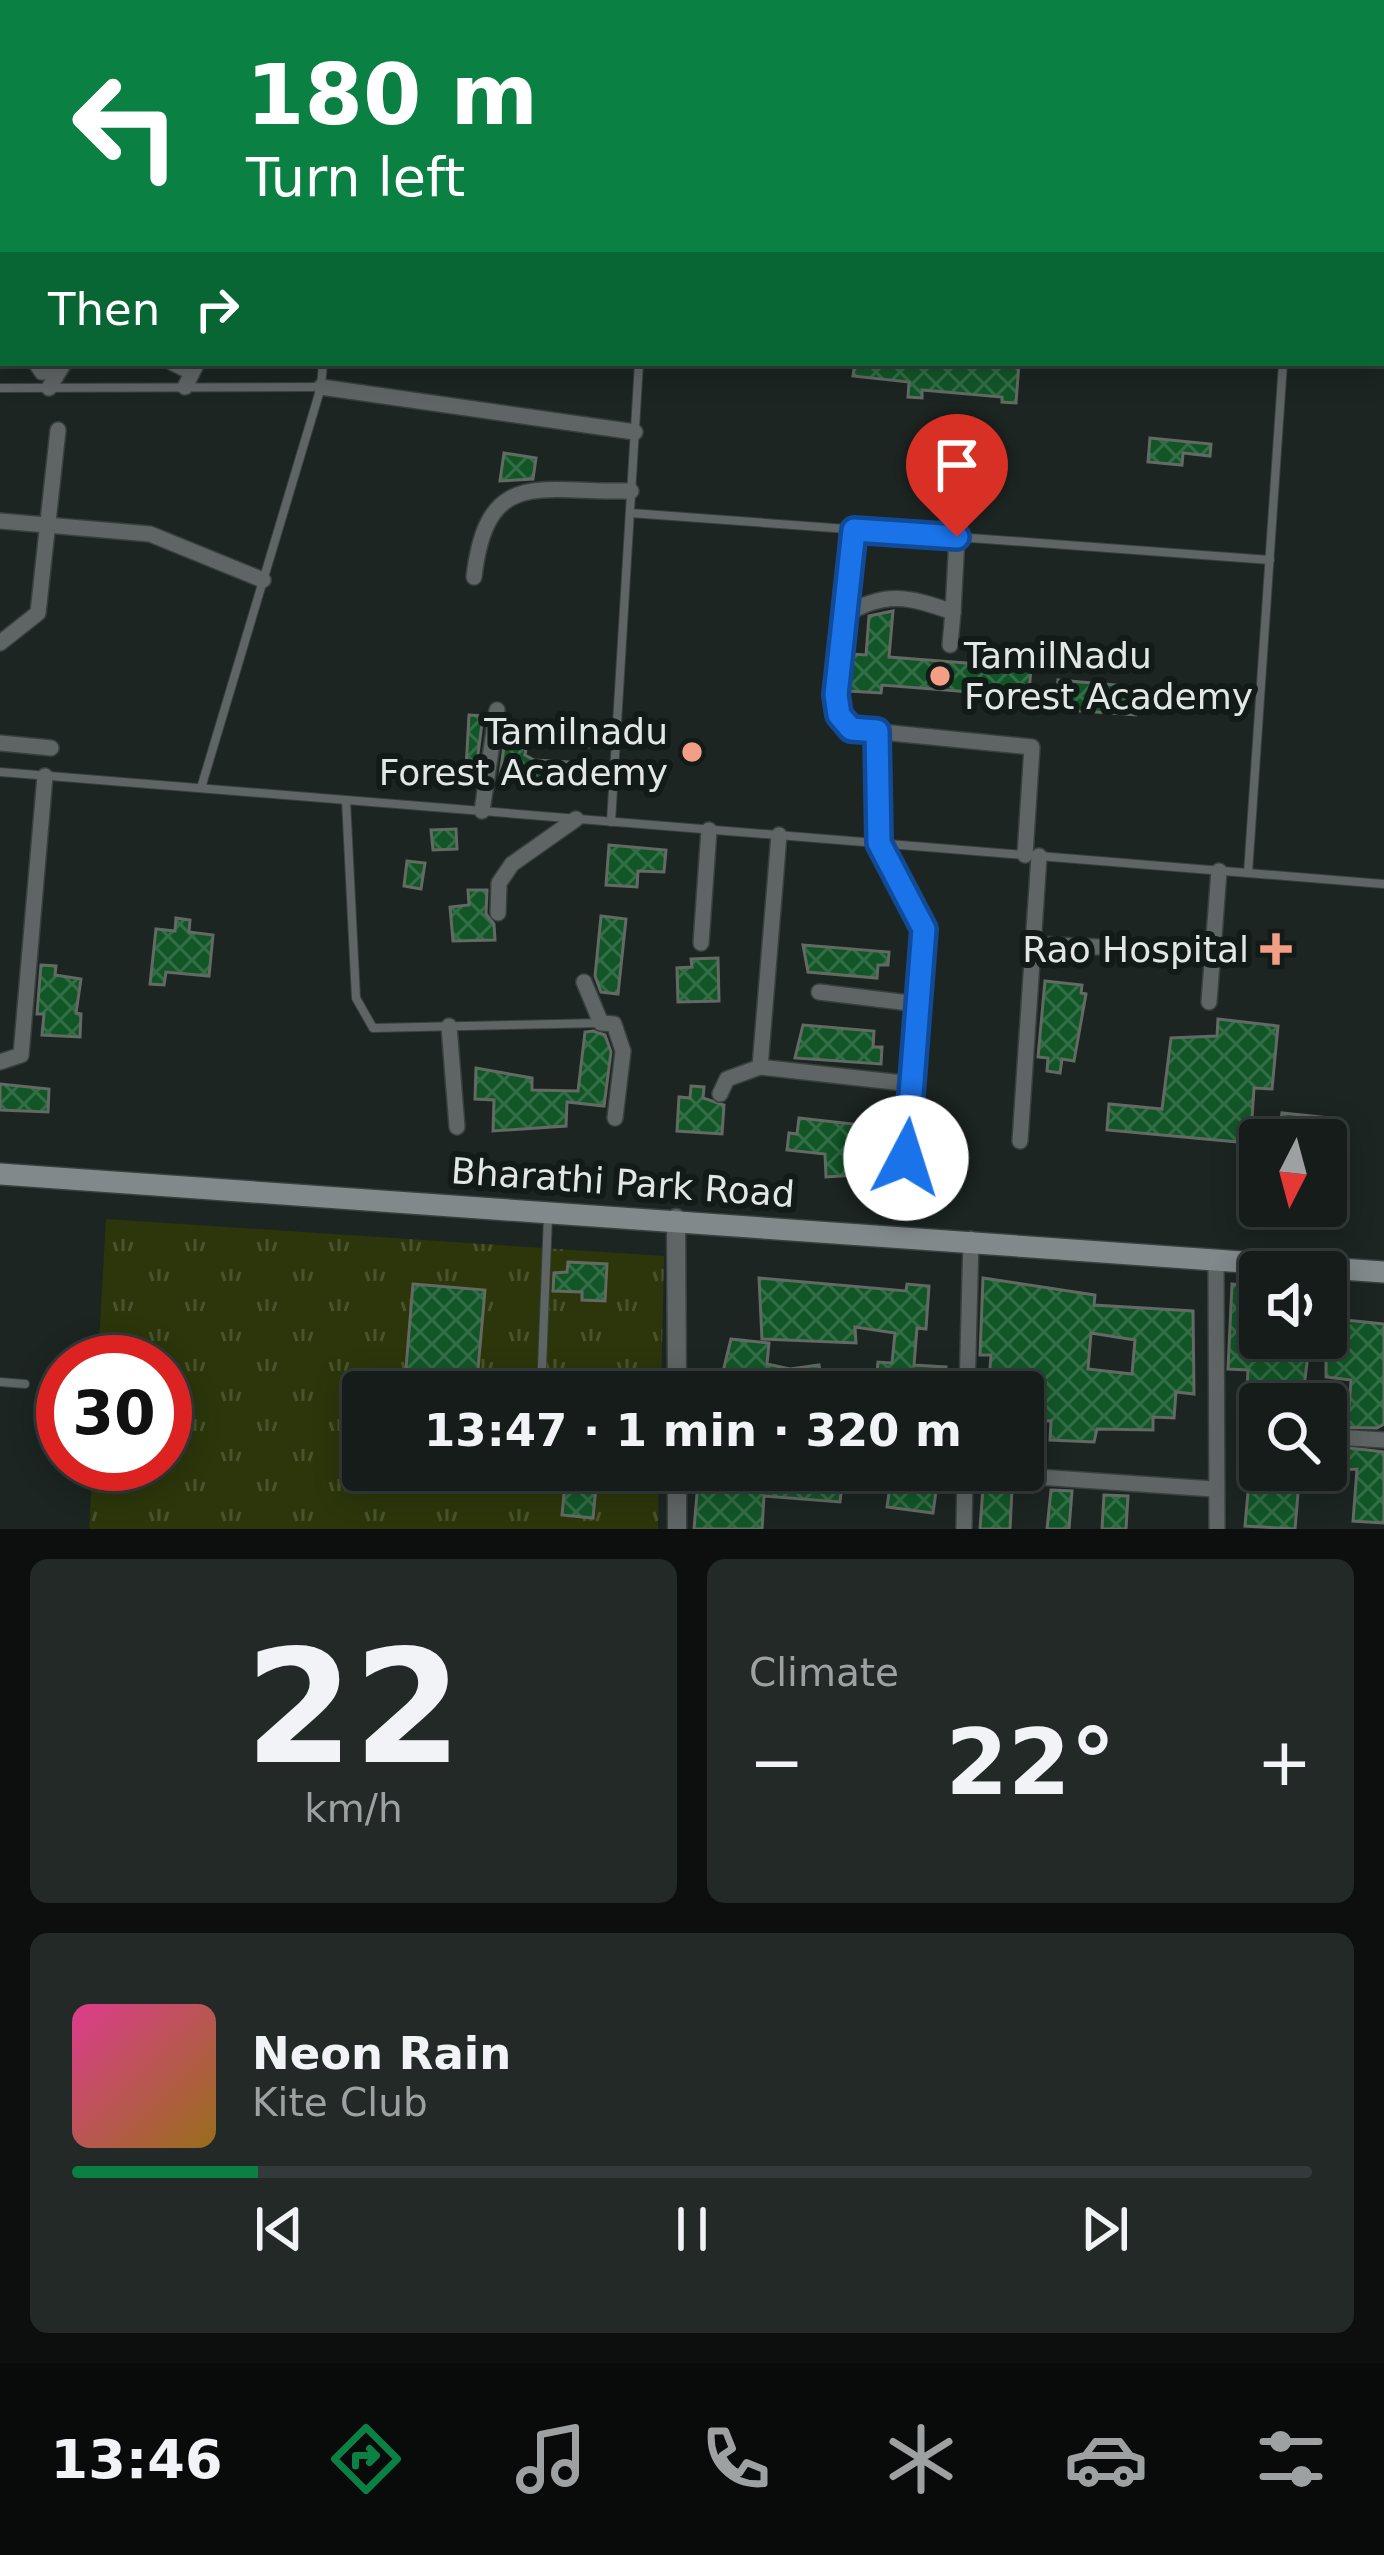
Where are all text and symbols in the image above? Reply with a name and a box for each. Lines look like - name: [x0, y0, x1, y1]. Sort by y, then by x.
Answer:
- text: 180 m: [246, 46, 538, 144]
- icon: left: [48, 48, 204, 204]
- text: Turn left: [246, 146, 465, 209]
- icon: right: [184, 276, 250, 342]
- text: Then: [48, 283, 160, 336]
- pin: [906, 414, 1008, 537]
- icon: arrive: [924, 432, 990, 498]
- place label: TamilNadu Forest Academy: [963, 635, 1253, 717]
- marker: TamilNadu Forest Academy: [927, 663, 953, 689]
- place label: Tamilnadu Forest Academy: [379, 711, 668, 793]
- marker: Tamilnadu Forest Academy: [679, 739, 705, 765]
- place label: Rao Hospital: [1022, 929, 1249, 970]
- marker: Rao Hospital: [1260, 933, 1292, 965]
- position arrow: [843, 1095, 969, 1221]
- north arrow: [1239, 1119, 1347, 1227]
- map controls: [1239, 1119, 1347, 1491]
- street label: Bharathi Park Road: [450, 1150, 796, 1215]
- button: sound: [1239, 1251, 1347, 1359]
- speed limit sign: 30: [36, 1335, 192, 1491]
- button: search: [1239, 1383, 1347, 1491]
- text: 13:47 · 1 min · 320 m: [424, 1404, 962, 1457]
- text: 22: [245, 1617, 462, 1799]
- text: Climate: [749, 1650, 899, 1695]
- text: 22°: [945, 1710, 1116, 1815]
- text: −: [749, 1724, 804, 1801]
- text: +: [1257, 1724, 1312, 1801]
- text: km/h: [304, 1786, 403, 1831]
- text: Neon Rain: [252, 2027, 511, 2080]
- text: Kite Club: [252, 2080, 428, 2125]
- icon: previous: [246, 2196, 312, 2262]
- icon: pause: [659, 2196, 725, 2262]
- icon: next: [1072, 2196, 1138, 2262]
- icon: directions: [324, 2417, 408, 2501]
- icon: music: [509, 2417, 593, 2501]
- icon: phone: [694, 2417, 778, 2501]
- icon: climate: [879, 2417, 963, 2501]
- icon: car: [1064, 2417, 1148, 2501]
- icon: filters: [1249, 2417, 1333, 2501]
- text: 13:46: [51, 2428, 222, 2491]

